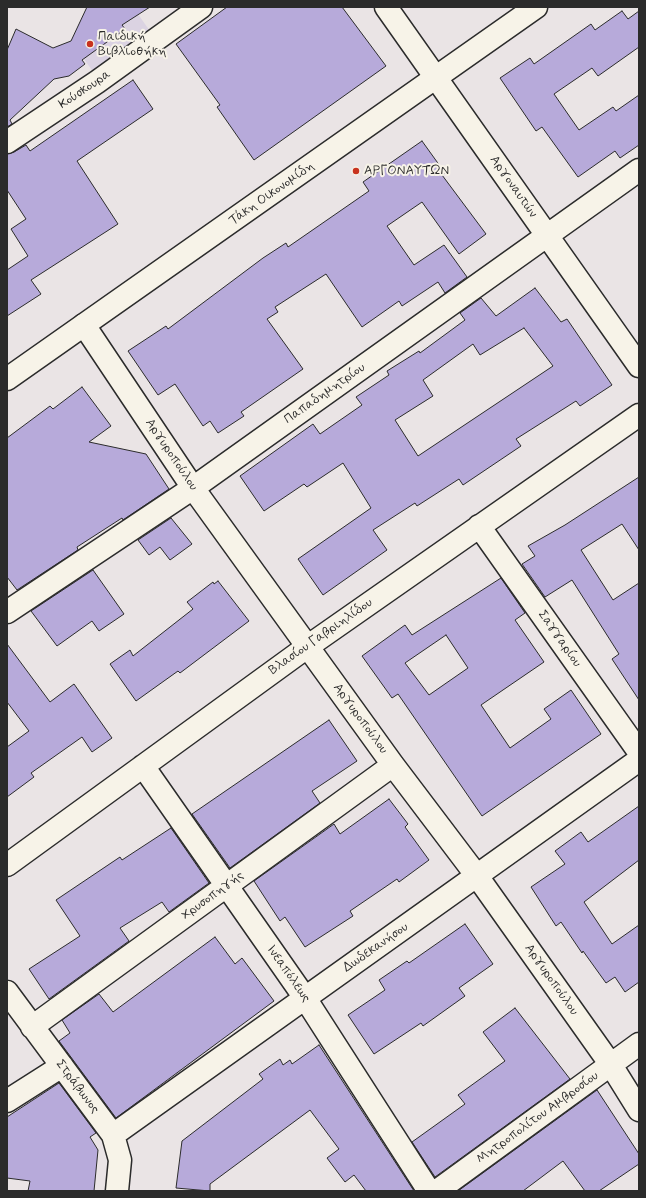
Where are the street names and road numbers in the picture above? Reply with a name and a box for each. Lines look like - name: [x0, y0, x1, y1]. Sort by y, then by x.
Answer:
- street label: Κούσκουρα: [56, 67, 114, 113]
- street label: Αργοναυτών: [486, 153, 540, 221]
- street label: Τάκη Οικονομίδη: [226, 159, 318, 229]
- street label: Παπαδημητρίου: [281, 360, 369, 428]
- street label: Αργυροπούλου: [141, 416, 201, 494]
- street label: Βλασίου Γαβριηλίδου: [266, 595, 376, 679]
- street label: Σαγγαρίου: [534, 608, 584, 670]
- street label: Αργυροπούλου: [329, 681, 391, 757]
- street label: Χρυσοπηγής: [179, 868, 247, 924]
- street label: Δωδεκανήσου: [340, 920, 412, 976]
- street label: Αργυροπούλου: [521, 941, 581, 1019]
- street label: Ινεαπόλεως: [263, 942, 313, 1006]
- street label: Στράβωνος: [52, 1057, 102, 1117]
- street label: Μητροπολίτου Αμβροσίου: [474, 1068, 602, 1168]

